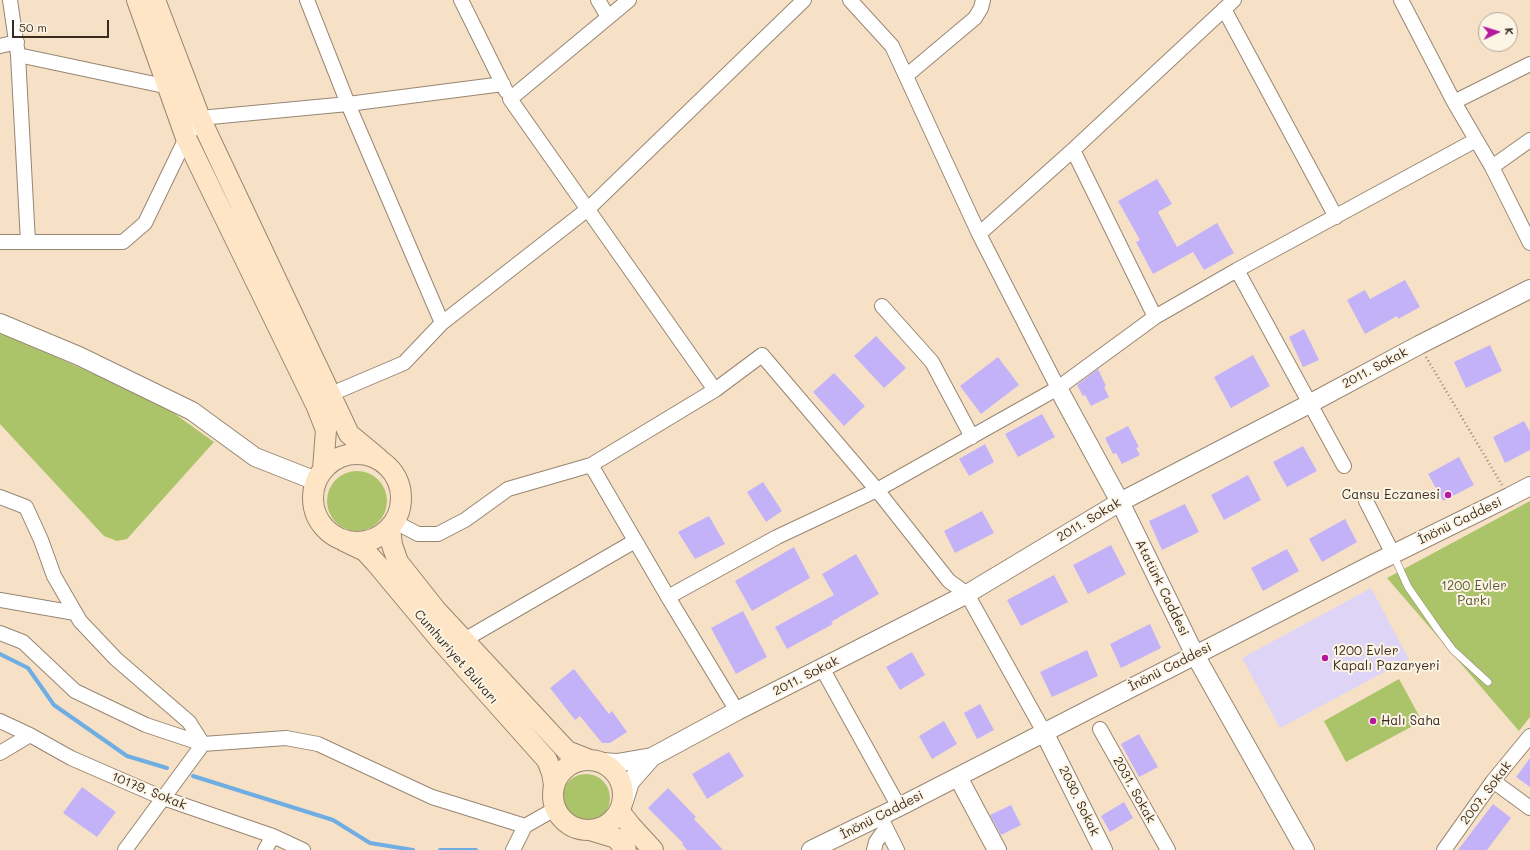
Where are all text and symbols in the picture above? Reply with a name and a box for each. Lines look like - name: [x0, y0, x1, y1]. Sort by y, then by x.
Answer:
- scale bar: [14, 12, 111, 38]
- north arrow: [1478, 12, 1518, 52]
- text: 50 m: [19, 19, 47, 35]
- text: K: [1502, 27, 1517, 35]
- street label: 2011. Sokak: [1340, 344, 1410, 392]
- place label: Cansu Eczanesi: [1342, 487, 1440, 503]
- marker: Cansu Eczanesi: [1443, 490, 1453, 500]
- street label: İnönü Caddesi: [1416, 494, 1504, 548]
- street label: 2011. Sokak: [1054, 495, 1124, 545]
- street label: Atatürk Caddesi: [1132, 537, 1192, 639]
- park label: 1200 Evler Parkı: [1441, 578, 1507, 609]
- street label: Cumhuriyet Bulvarı: [411, 606, 501, 708]
- street label: İnönü Caddesi: [1126, 639, 1214, 695]
- place label: 1200 Evler Kapalı Pazaryeri: [1333, 643, 1440, 674]
- street label: 2011. Sokak: [770, 653, 842, 699]
- marker: 1200 Evler Kapalı Pazaryeri: [1320, 653, 1330, 663]
- place label: Halı Saha: [1381, 713, 1441, 729]
- marker: Halı Saha: [1368, 716, 1378, 726]
- street label: 2031. Sokak: [1109, 754, 1159, 826]
- street label: 2007. Sokak: [1457, 758, 1515, 828]
- street label: 2030. Sokak: [1055, 763, 1103, 839]
- street label: 10179. Sokak: [109, 769, 189, 813]
- street label: İnönü Caddesi: [838, 787, 926, 843]

